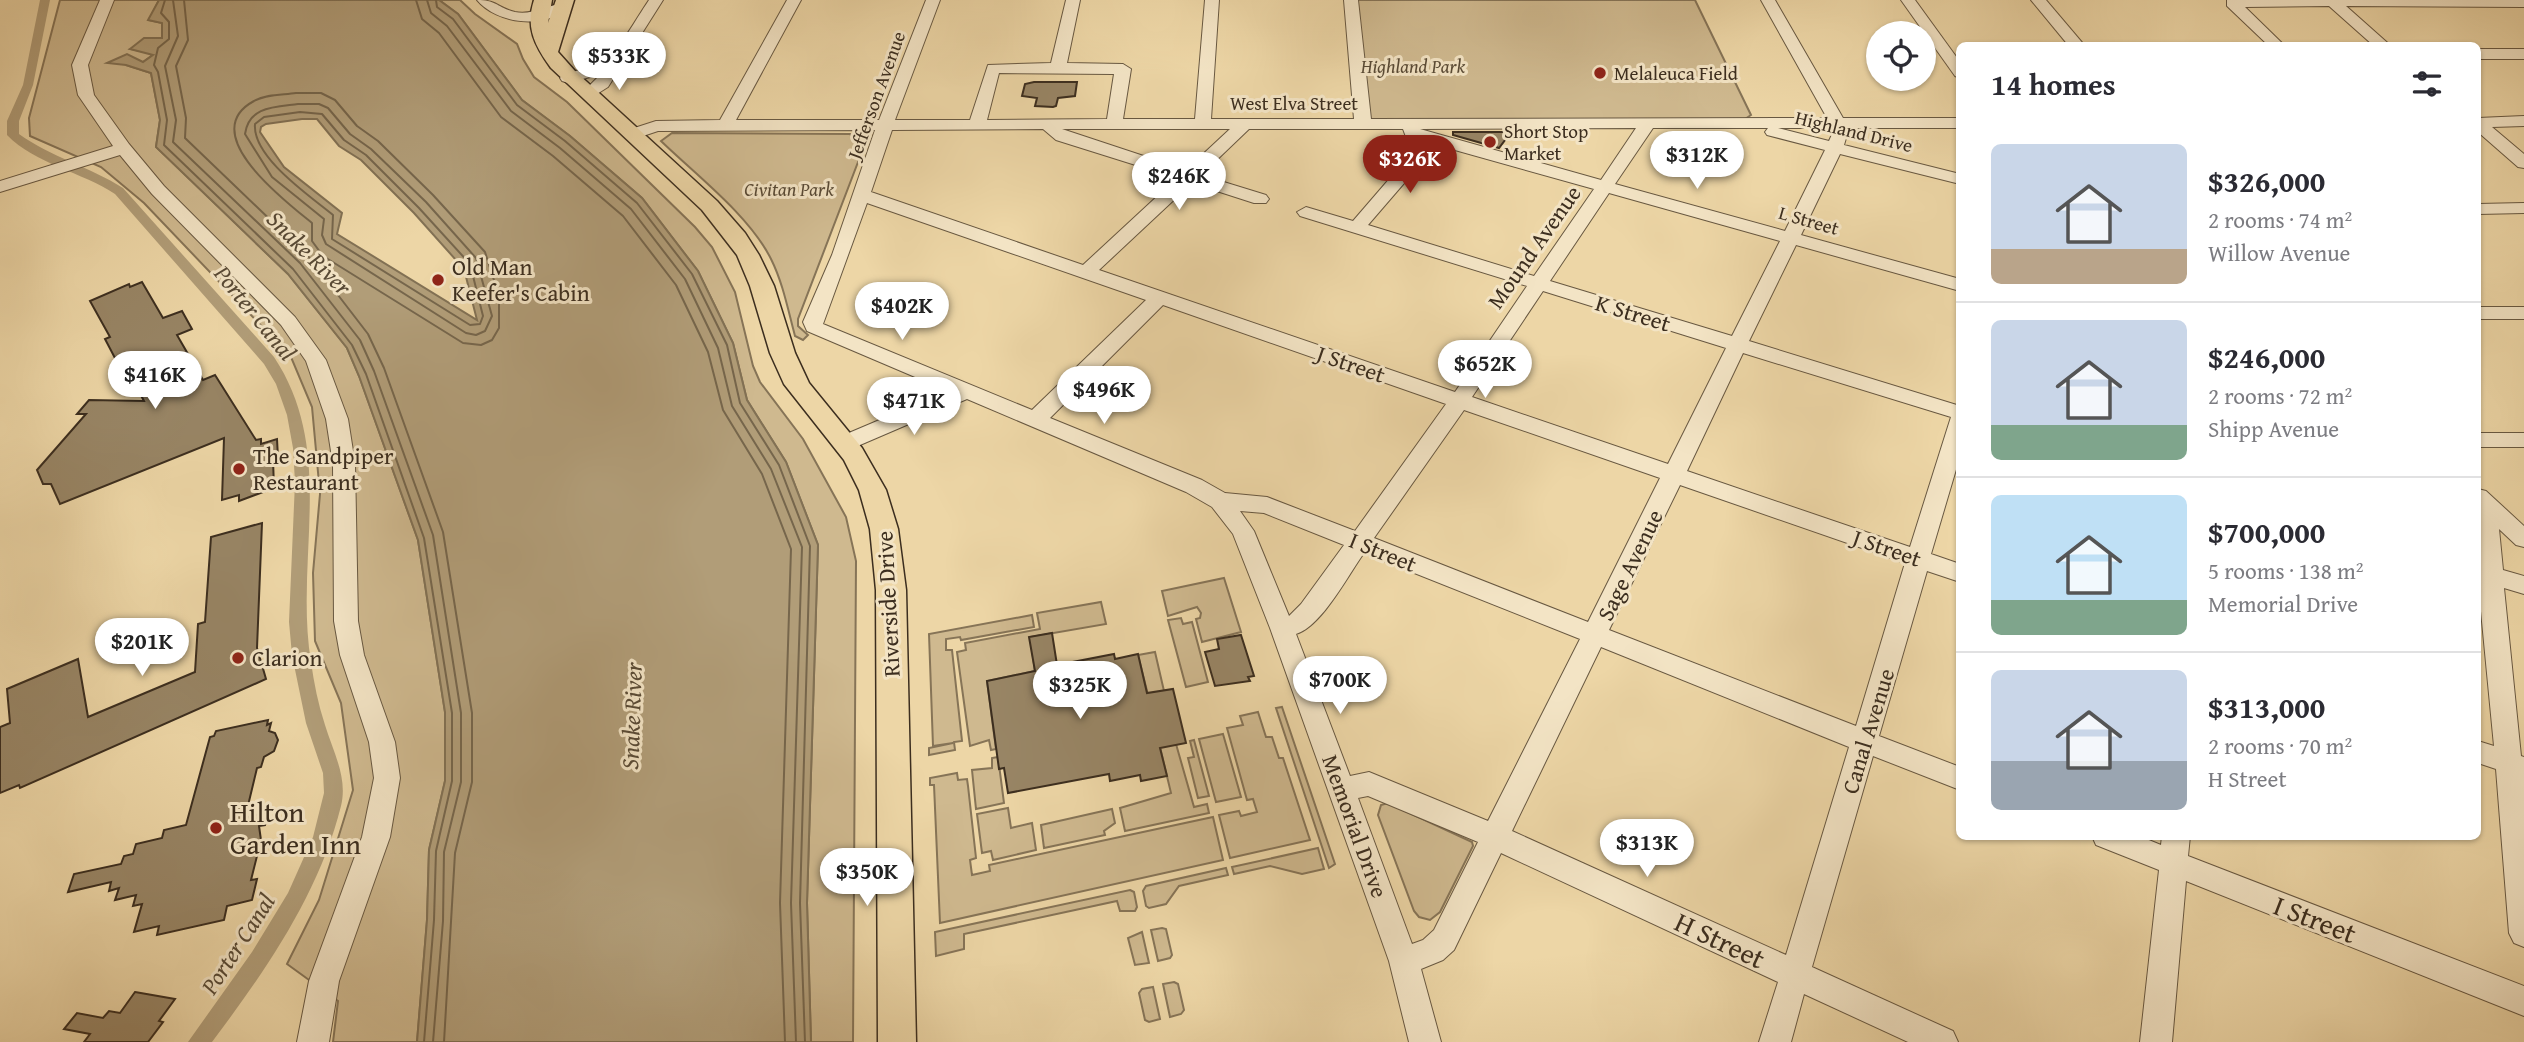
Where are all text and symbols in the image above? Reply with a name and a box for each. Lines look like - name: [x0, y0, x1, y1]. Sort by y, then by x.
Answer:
- map controls: [1866, 21, 1936, 91]
- button: locate: [1866, 21, 1936, 91]
- street label: Jefferson Avenue: [839, 27, 912, 165]
- pin: $533K: [570, 32, 668, 92]
- text: $533K: [588, 38, 650, 71]
- park label: Highland Park: [1360, 52, 1466, 80]
- place label: Melaleuca Field: [1614, 59, 1739, 87]
- text: 14 homes: [1991, 62, 2116, 106]
- marker: Melaleuca Field: [1592, 65, 1608, 81]
- icon: filters: [2408, 65, 2446, 103]
- street label: West Elva Street: [1230, 89, 1358, 117]
- street label: Highland Drive: [1792, 103, 1916, 159]
- place label: Short Stop Market: [1504, 117, 1588, 167]
- pin: $312K: [1648, 132, 1746, 191]
- marker: Short Stop Market: [1482, 134, 1498, 150]
- pin: $326K: [1361, 136, 1459, 195]
- text: $312K: [1666, 137, 1728, 170]
- text: $326K: [1379, 141, 1441, 174]
- pin: $246K: [1130, 152, 1228, 212]
- text: $246K: [1148, 158, 1210, 191]
- text: $326,000: [2208, 159, 2325, 203]
- icon: home: [2047, 172, 2131, 256]
- park label: Civitan Park: [744, 175, 834, 203]
- street label: Mound Avenue: [1479, 178, 1588, 315]
- street label: L Street: [1776, 198, 1843, 242]
- water label: Snake River: [259, 202, 361, 304]
- text: 2 rooms · 74 m²: [2208, 203, 2352, 236]
- text: Willow Avenue: [2208, 236, 2350, 269]
- place label: Old Man Keefer's Cabin: [452, 250, 590, 309]
- water label: Porter Canal: [205, 257, 305, 368]
- marker: Old Man Keefer's Cabin: [430, 272, 446, 288]
- pin: $402K: [853, 282, 951, 342]
- street label: K Street: [1592, 286, 1675, 340]
- text: $402K: [871, 288, 933, 321]
- street label: J Street: [1310, 335, 1390, 391]
- text: $246,000: [2208, 335, 2325, 379]
- pin: $652K: [1436, 340, 1534, 400]
- text: $652K: [1454, 346, 1516, 379]
- icon: home: [2047, 348, 2131, 432]
- pin: $416K: [106, 352, 204, 411]
- text: $416K: [124, 357, 186, 390]
- pin: $496K: [1055, 366, 1153, 426]
- text: $496K: [1073, 372, 1135, 405]
- pin: $471K: [865, 378, 963, 437]
- text: 2 rooms · 72 m²: [2208, 379, 2352, 412]
- text: $471K: [883, 383, 945, 416]
- text: Shipp Avenue: [2208, 412, 2339, 445]
- place label: The Sandpiper Restaurant: [253, 439, 394, 498]
- marker: The Sandpiper Restaurant: [231, 461, 247, 477]
- street label: Sage Avenue: [1588, 504, 1671, 626]
- text: $700,000: [2208, 510, 2325, 554]
- street label: J Street: [1846, 519, 1926, 575]
- street label: I Street: [1344, 523, 1422, 580]
- icon: home: [2047, 523, 2131, 607]
- street label: Riverside Drive: [867, 530, 908, 678]
- text: 5 rooms · 138 m²: [2208, 554, 2363, 587]
- text: Memorial Drive: [2208, 587, 2358, 620]
- pin: $201K: [93, 618, 191, 678]
- text: $201K: [111, 624, 173, 657]
- place label: Clarion: [252, 641, 323, 674]
- marker: Clarion: [230, 650, 246, 666]
- pin: $700K: [1291, 656, 1389, 716]
- water label: Snake River: [612, 661, 651, 770]
- pin: $325K: [1031, 662, 1129, 721]
- text: $700K: [1309, 662, 1371, 695]
- street label: Canal Avenue: [1833, 664, 1902, 798]
- text: $325K: [1049, 667, 1111, 700]
- text: $313,000: [2208, 685, 2325, 729]
- icon: home: [2047, 698, 2131, 782]
- text: 2 rooms · 70 m²: [2208, 729, 2352, 762]
- street label: Memorial Drive: [1314, 750, 1397, 902]
- text: H Street: [2208, 762, 2287, 795]
- place label: Hilton Garden Inn: [230, 791, 361, 864]
- marker: Hilton Garden Inn: [208, 820, 224, 836]
- pin: $313K: [1598, 820, 1696, 879]
- text: $313K: [1616, 825, 1678, 858]
- pin: $350K: [818, 848, 916, 908]
- text: $350K: [836, 854, 898, 887]
- street label: I Street: [2268, 884, 2363, 953]
- water label: Porter Canal: [191, 886, 283, 1002]
- street label: H Street: [1668, 901, 1772, 978]

